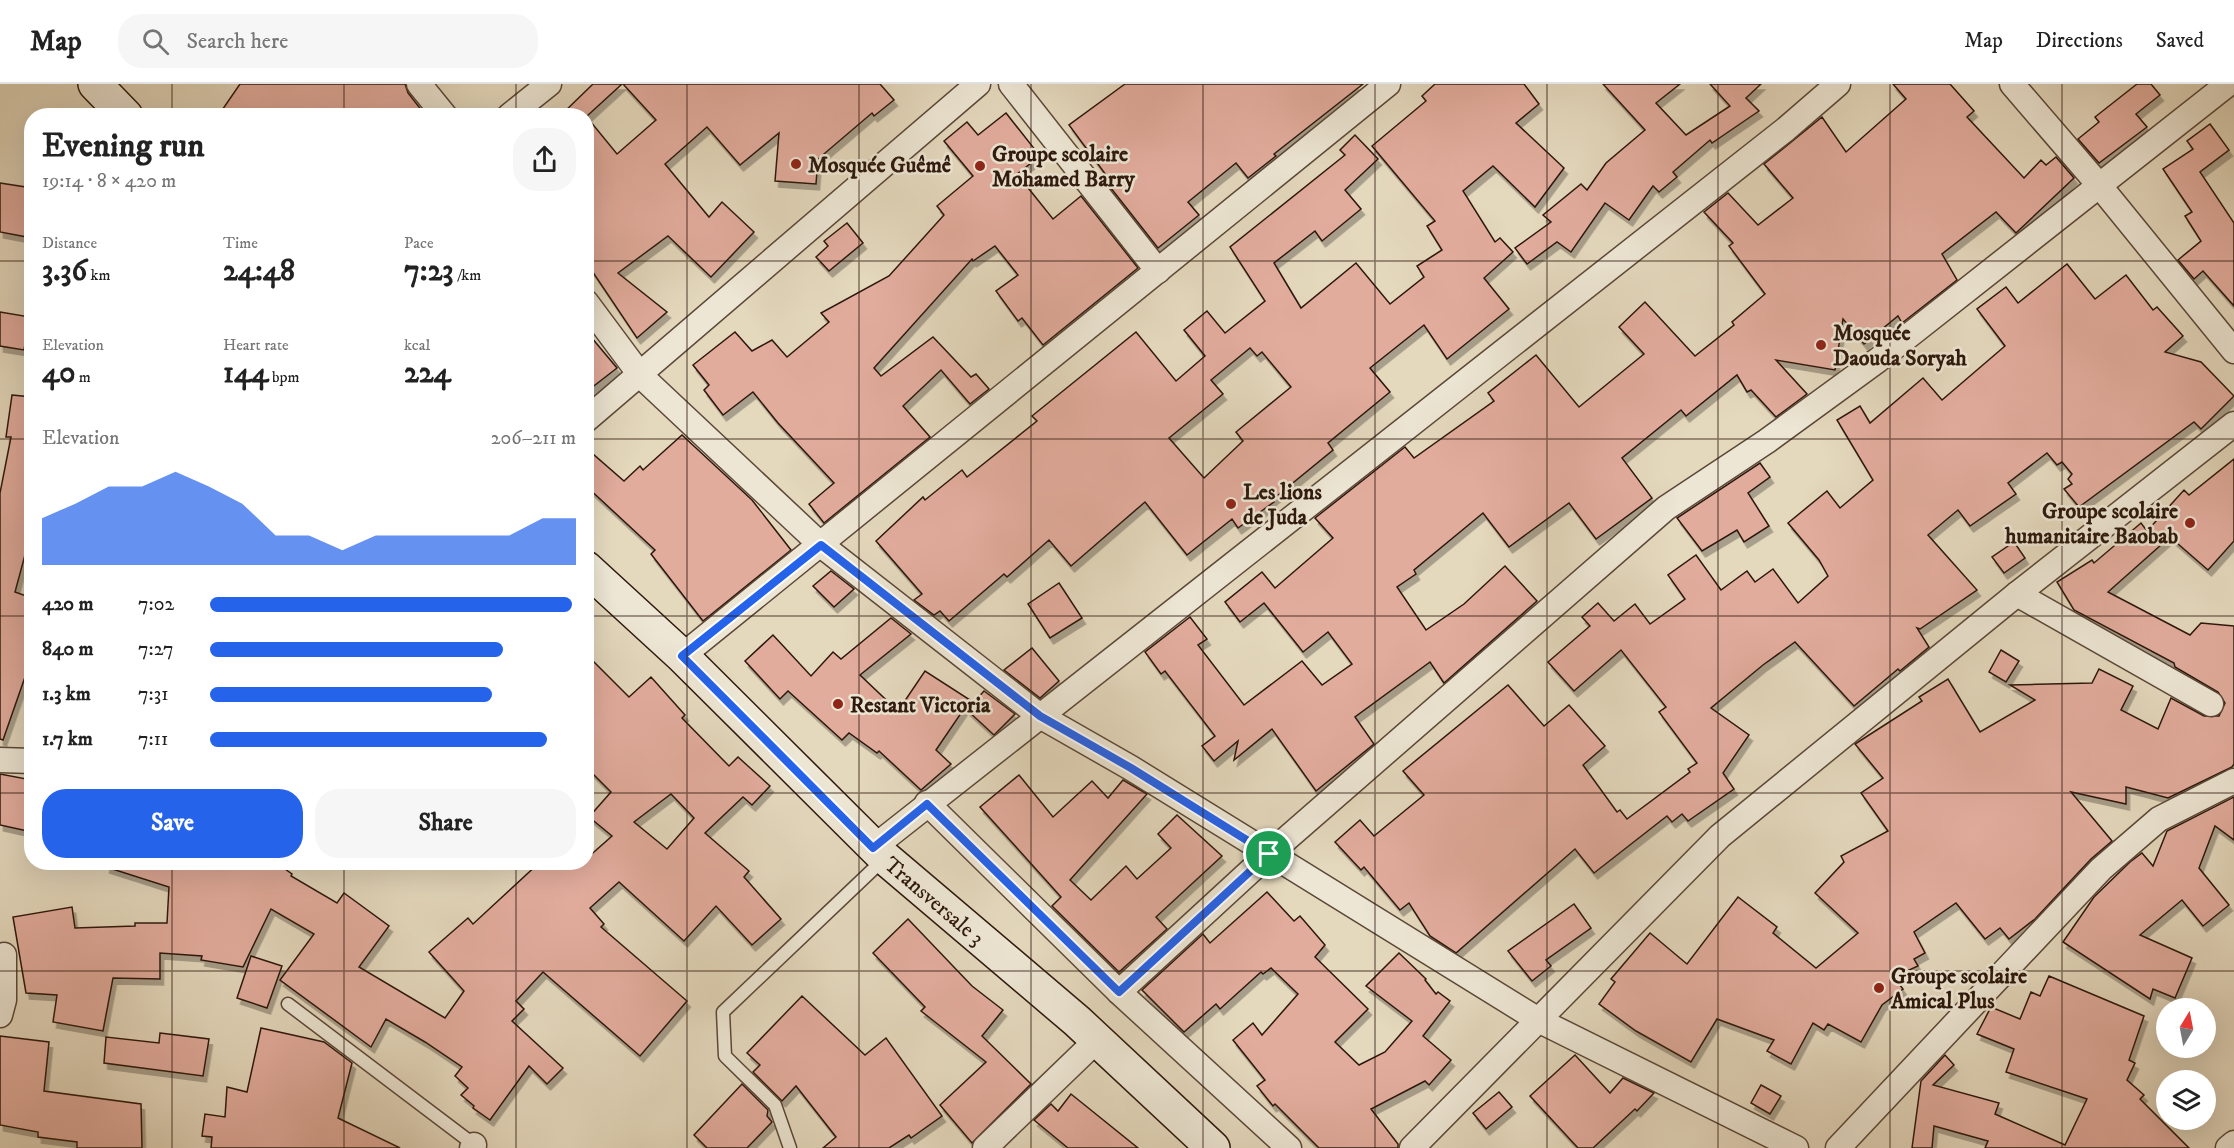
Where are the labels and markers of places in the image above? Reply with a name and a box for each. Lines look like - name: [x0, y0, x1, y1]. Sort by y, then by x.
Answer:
- place label: Groupe scolaire Mohamed Barry: [992, 141, 1135, 193]
- place label: Mosquée Guêmê: [808, 152, 951, 179]
- marker: Mosquée Guêmê: [789, 157, 803, 171]
- marker: Groupe scolaire Mohamed Barry: [973, 159, 987, 173]
- place label: Mosquée Daouda Soryah: [1833, 320, 1967, 372]
- marker: Mosquée Daouda Soryah: [1814, 338, 1828, 352]
- place label: Les lions de Juda: [1243, 479, 1323, 531]
- marker: Les lions de Juda: [1224, 497, 1238, 511]
- place label: Groupe scolaire humanitaire Baobab: [2004, 498, 2178, 550]
- marker: Groupe scolaire humanitaire Baobab: [2183, 516, 2197, 530]
- place label: Restant Victoria: [850, 692, 991, 719]
- marker: Restant Victoria: [831, 697, 845, 711]
- pin: [1243, 828, 1294, 879]
- place label: Groupe scolaire Amical Plus: [1890, 963, 2027, 1015]
- marker: Groupe scolaire Amical Plus: [1872, 981, 1886, 995]

